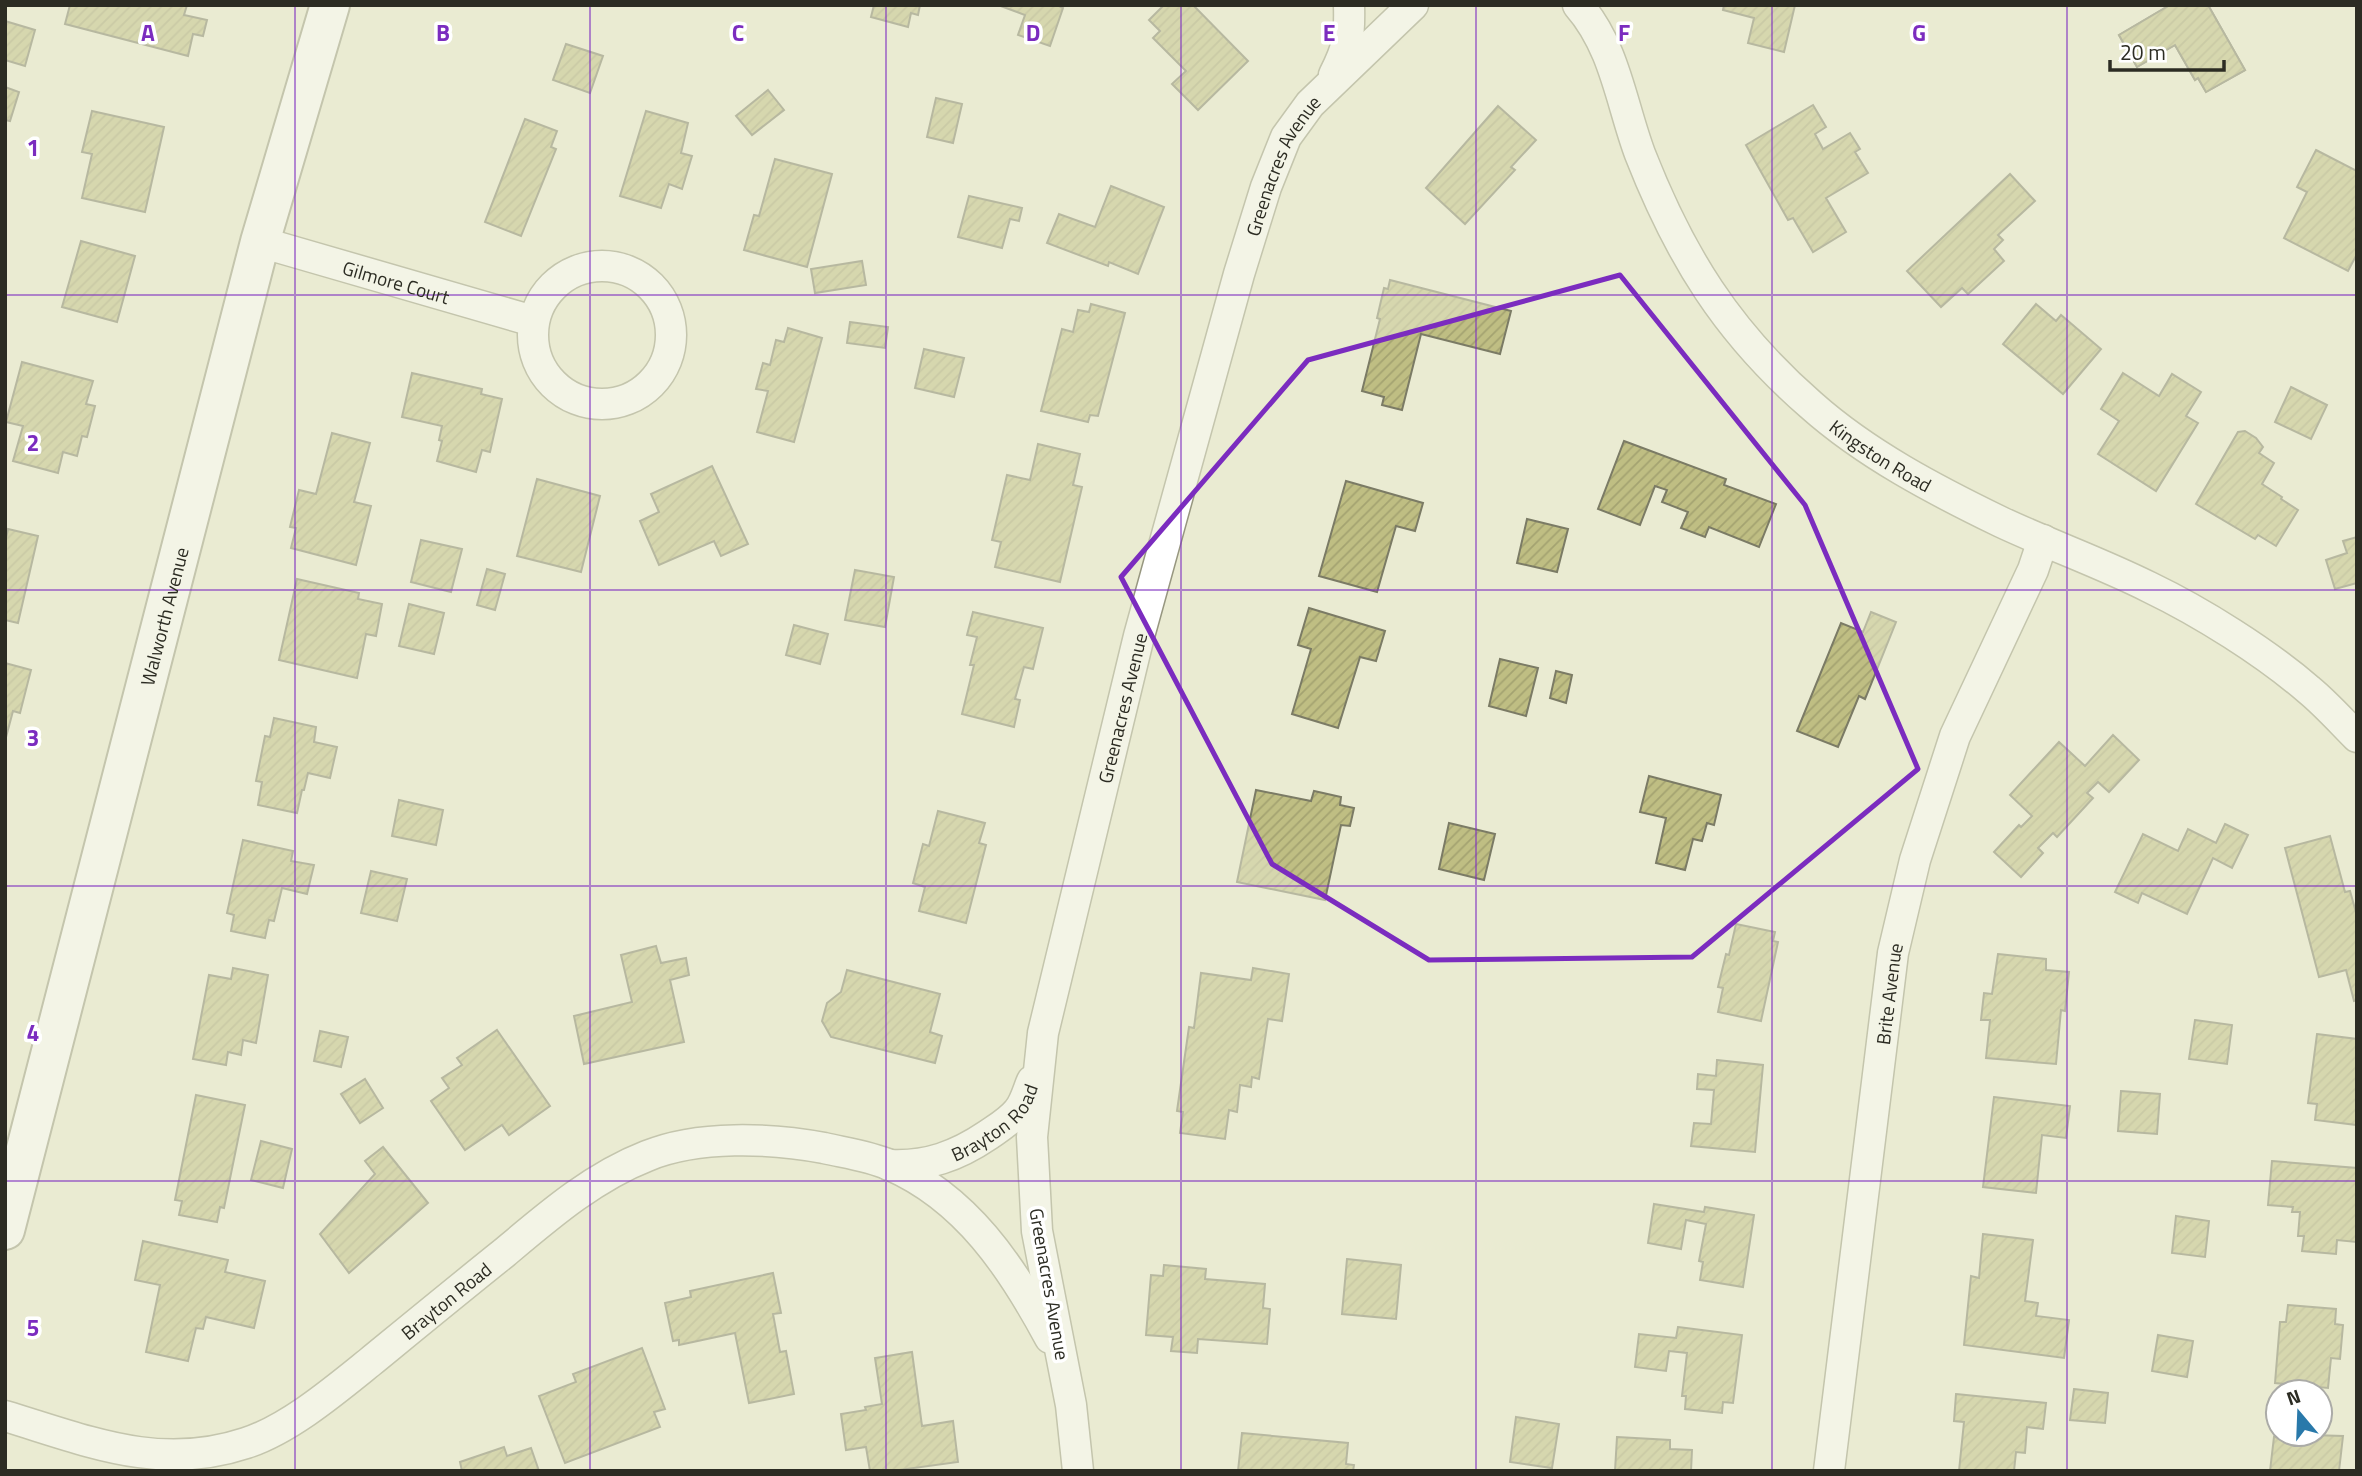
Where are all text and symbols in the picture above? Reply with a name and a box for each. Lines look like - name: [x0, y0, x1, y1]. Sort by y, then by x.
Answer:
- text: A: [141, 15, 155, 50]
- text: B: [436, 15, 450, 50]
- text: C: [732, 15, 744, 50]
- text: D: [1026, 15, 1040, 50]
- text: E: [1323, 15, 1335, 50]
- text: F: [1618, 15, 1630, 50]
- text: G: [1912, 15, 1926, 50]
- scale bar: [2110, 28, 2224, 72]
- text: 20 m: [2120, 36, 2166, 68]
- street label: Greenacres Avenue: [1237, 87, 1326, 239]
- text: 1: [27, 130, 39, 165]
- street label: Gilmore Court: [340, 252, 454, 311]
- street label: Kingston Road: [1824, 412, 1937, 499]
- text: 2: [27, 425, 39, 460]
- street label: Walworth Avenue: [132, 544, 195, 689]
- street label: Greenacres Avenue: [1089, 630, 1154, 786]
- text: 3: [27, 720, 39, 755]
- street label: Brite Avenue: [1867, 940, 1909, 1046]
- text: 4: [27, 1015, 39, 1050]
- street label: Brayton Road: [946, 1079, 1044, 1168]
- street label: Greenacres Avenue: [1022, 1206, 1078, 1362]
- street label: Brayton Road: [394, 1254, 497, 1346]
- text: 5: [27, 1310, 39, 1345]
- north arrow: [2264, 1378, 2334, 1448]
- text: N: [2282, 1381, 2304, 1412]

